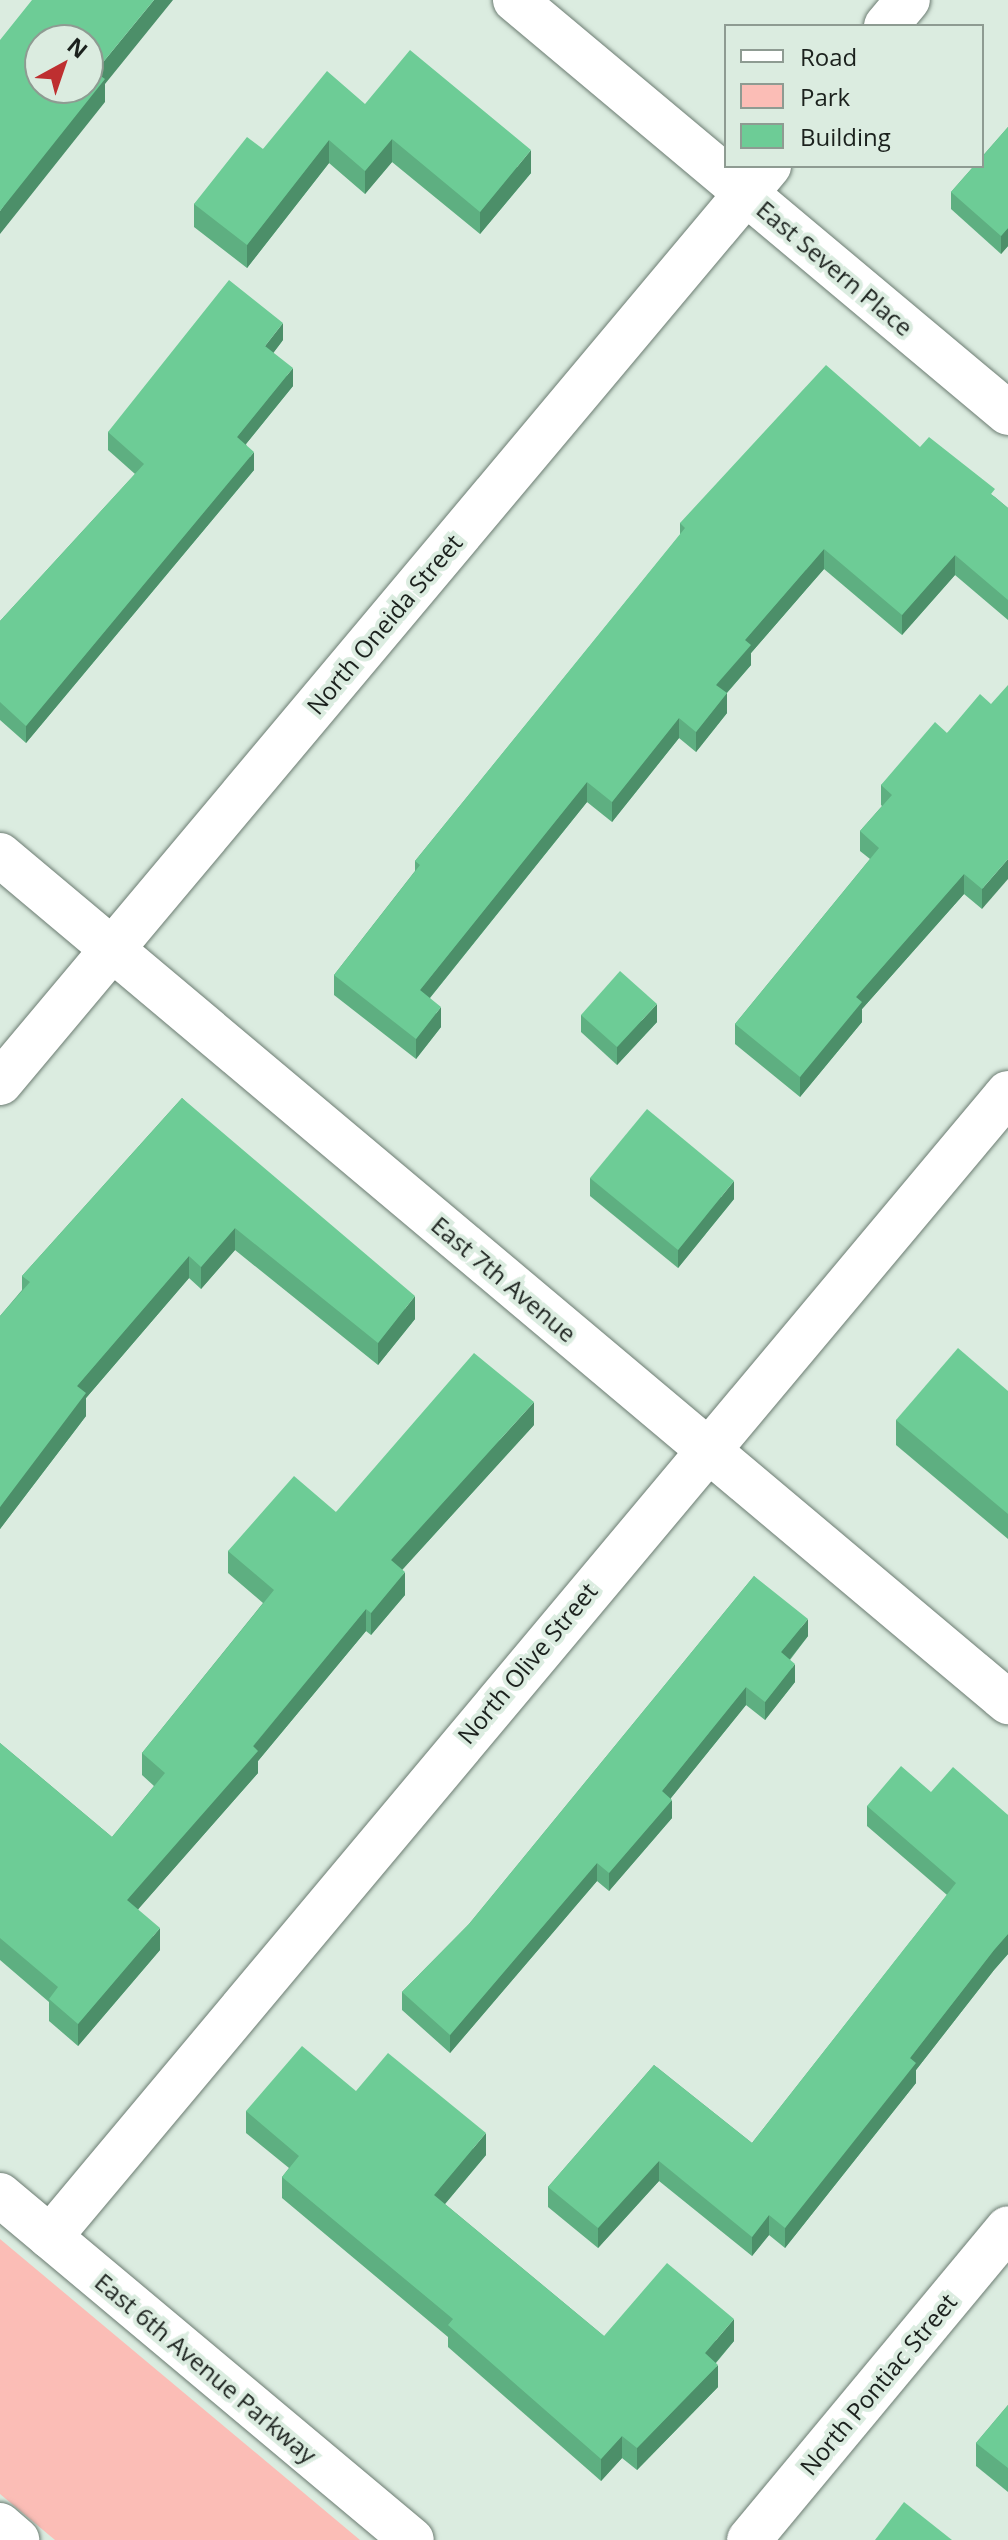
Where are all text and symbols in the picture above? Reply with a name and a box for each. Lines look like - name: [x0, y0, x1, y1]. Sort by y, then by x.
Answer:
- north arrow: [24, 24, 104, 104]
- legend: [724, 24, 984, 168]
- text: N: [62, 30, 95, 64]
- text: Road: [800, 40, 857, 73]
- text: Park: [800, 80, 850, 113]
- text: Building: [800, 120, 891, 153]
- street label: East Severn Place: [751, 194, 919, 342]
- street label: North Oneida Street: [300, 528, 468, 720]
- street label: East 7th Avenue: [426, 1210, 582, 1348]
- street label: North Olive Street: [451, 1577, 603, 1749]
- street label: East 6th Avenue Parkway: [89, 2267, 323, 2469]
- street label: North Pontiac Street: [794, 2287, 962, 2481]

